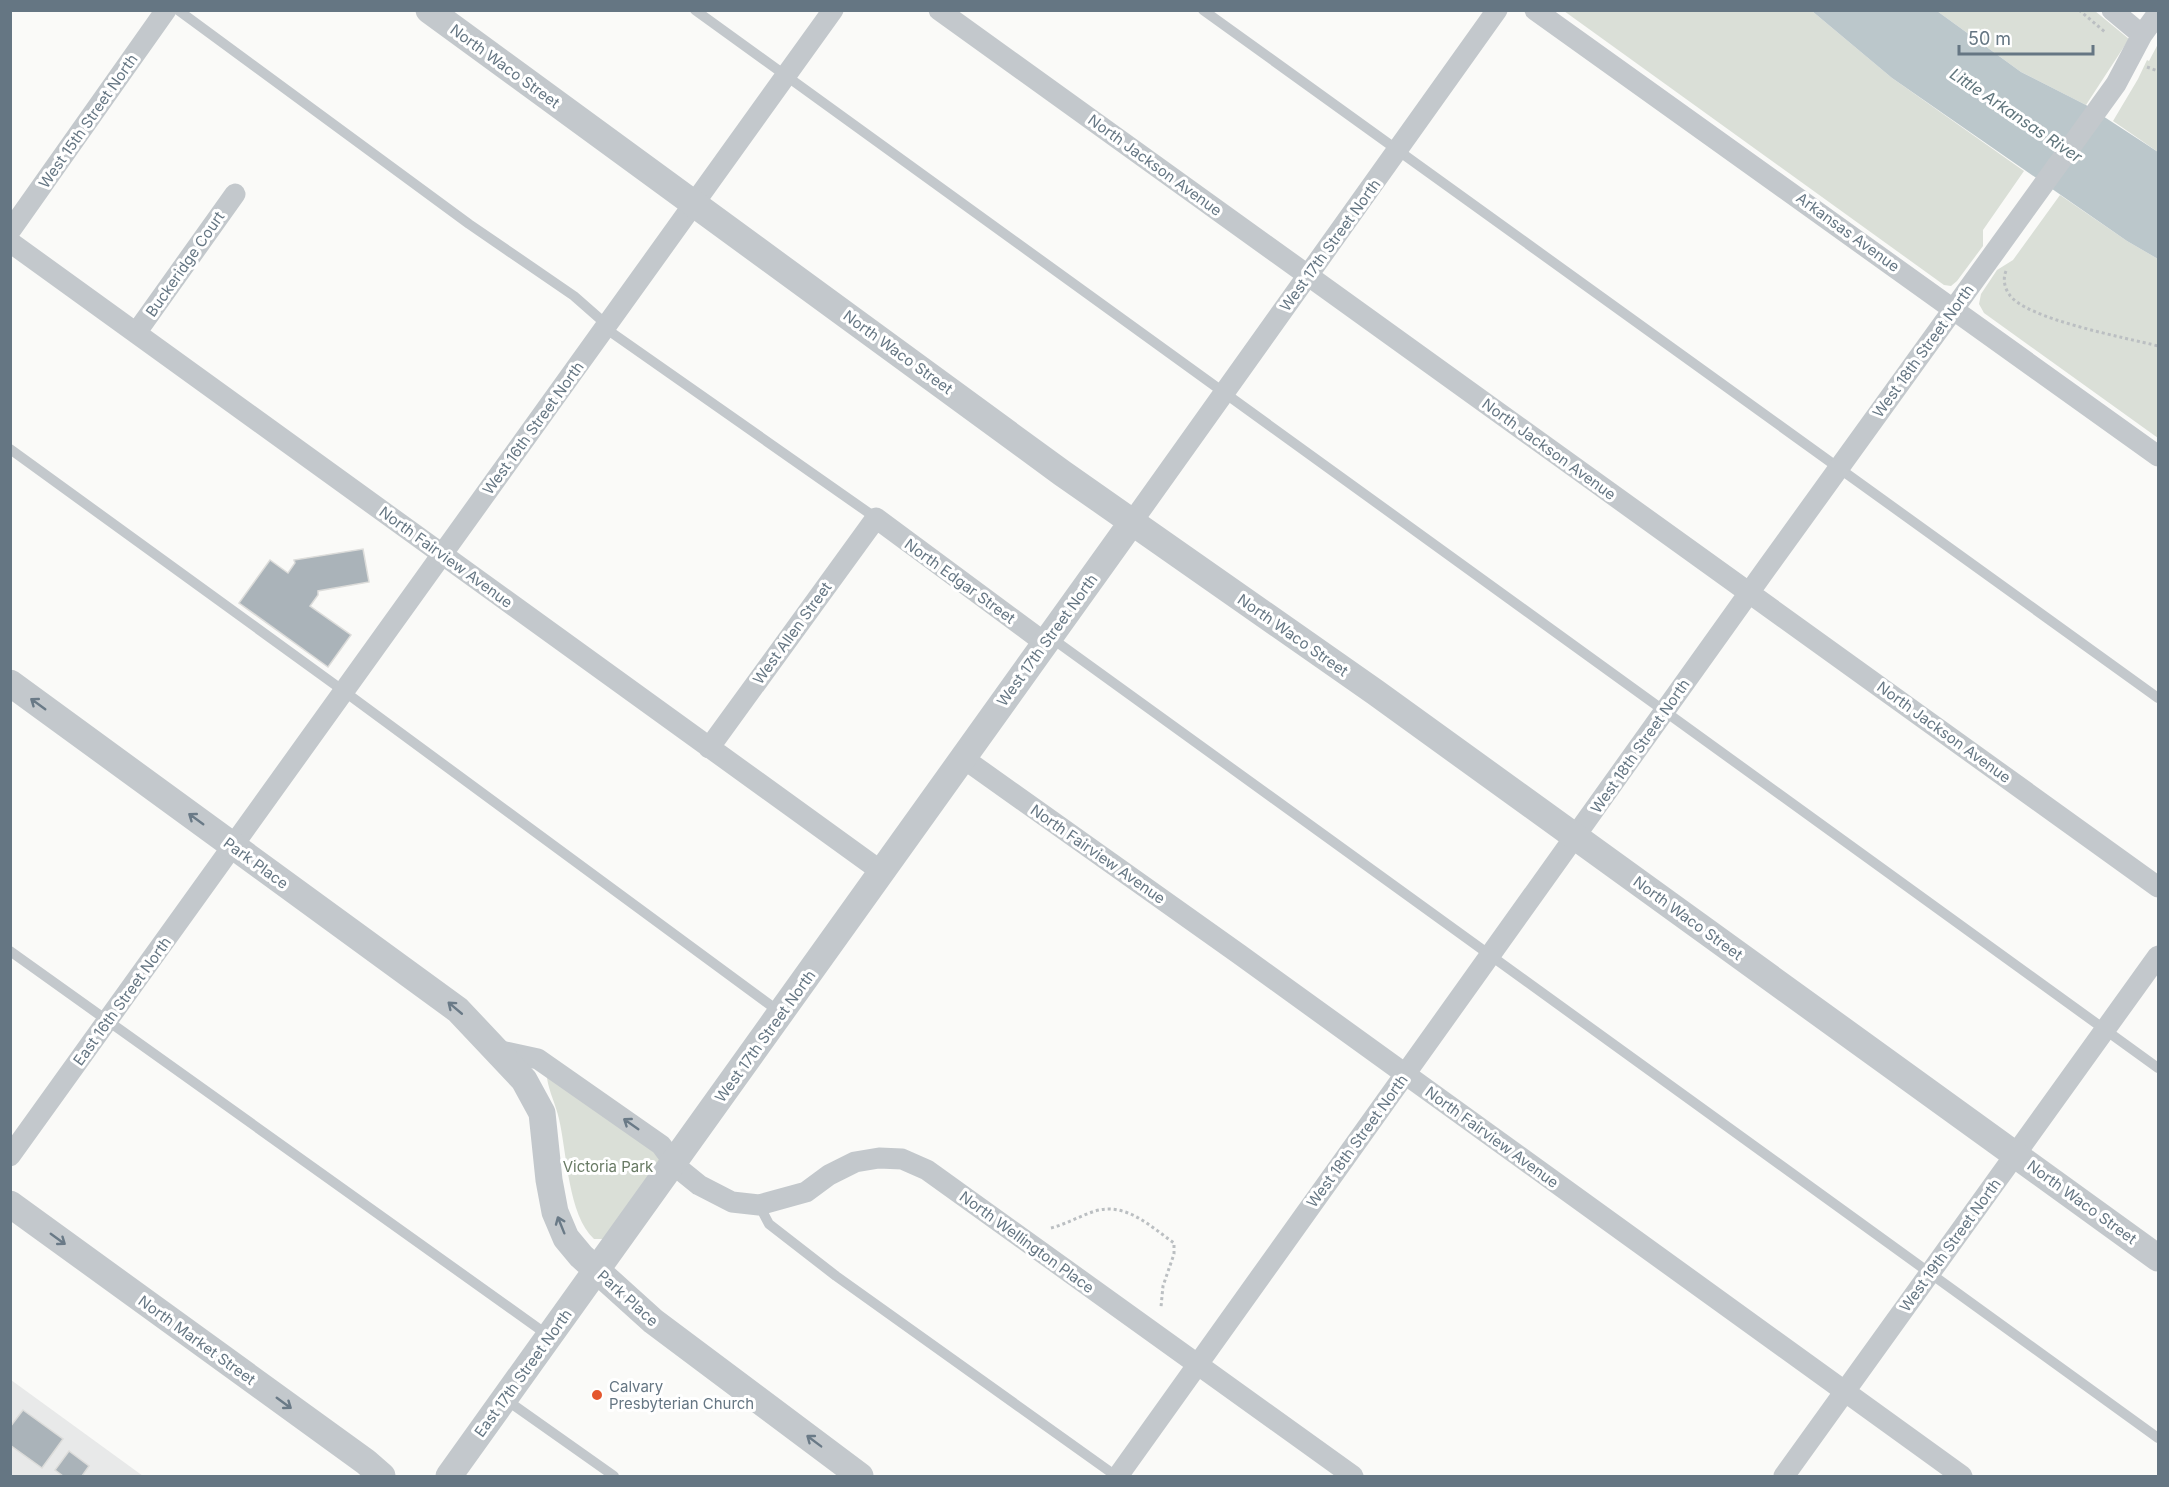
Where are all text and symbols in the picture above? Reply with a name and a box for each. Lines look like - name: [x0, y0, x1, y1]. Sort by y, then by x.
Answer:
- scale bar: [1959, 18, 2092, 56]
- street label: North Waco Street: [447, 20, 564, 112]
- text: 50 m: [1968, 28, 2011, 49]
- street label: West 15th Street North: [34, 50, 142, 192]
- water label: Little Arkansas River: [1946, 63, 2087, 167]
- street label: North Jackson Avenue: [1084, 110, 1226, 220]
- street label: West 17th Street North: [1276, 175, 1384, 315]
- street label: Arkansas Avenue: [1793, 188, 1903, 276]
- street label: Buckeridge Court: [142, 208, 228, 320]
- street label: West 18th Street North: [1868, 281, 1978, 421]
- street label: North Waco Street: [840, 306, 957, 398]
- street label: West 16th Street North: [478, 358, 588, 498]
- street label: North Jackson Avenue: [1478, 394, 1620, 504]
- street label: North Fairview Avenue: [376, 502, 516, 612]
- street label: North Edgar Street: [901, 534, 1019, 628]
- street label: West 17th Street North: [993, 570, 1101, 710]
- street label: West Allen Street: [749, 578, 835, 688]
- street label: North Waco Street: [1234, 590, 1352, 680]
- street label: West 18th Street North: [1586, 675, 1694, 817]
- street label: North Jackson Avenue: [1873, 677, 2015, 787]
- one-way arrow: [31, 697, 47, 710]
- street label: North Fairview Avenue: [1027, 800, 1169, 908]
- one-way arrow: [188, 813, 204, 825]
- street label: Park Place: [220, 833, 292, 893]
- street label: North Waco Street: [1630, 872, 1747, 964]
- street label: East 16th Street North: [69, 933, 175, 1069]
- street label: West 17th Street North: [711, 966, 819, 1106]
- one-way arrow: [447, 1002, 463, 1015]
- street label: West 18th Street North: [1302, 1071, 1412, 1211]
- street label: North Fairview Avenue: [1422, 1082, 1562, 1192]
- one-way arrow: [623, 1118, 639, 1130]
- street label: North Waco Street: [2024, 1156, 2141, 1248]
- park label: Victoria Park: [563, 1157, 654, 1176]
- street label: West 19th Street North: [1895, 1175, 2005, 1315]
- street label: North Wellington Place: [956, 1187, 1098, 1297]
- one-way arrow: [554, 1216, 565, 1235]
- one-way arrow: [49, 1233, 65, 1245]
- street label: Park Place: [594, 1266, 662, 1330]
- street label: North Market Street: [135, 1291, 259, 1389]
- street label: East 17th Street North: [470, 1305, 576, 1441]
- place label: Calvary Presbyterian Church: [609, 1377, 754, 1413]
- marker: Calvary Presbyterian Church: [590, 1388, 604, 1402]
- one-way arrow: [275, 1396, 291, 1409]
- one-way arrow: [806, 1435, 822, 1448]

